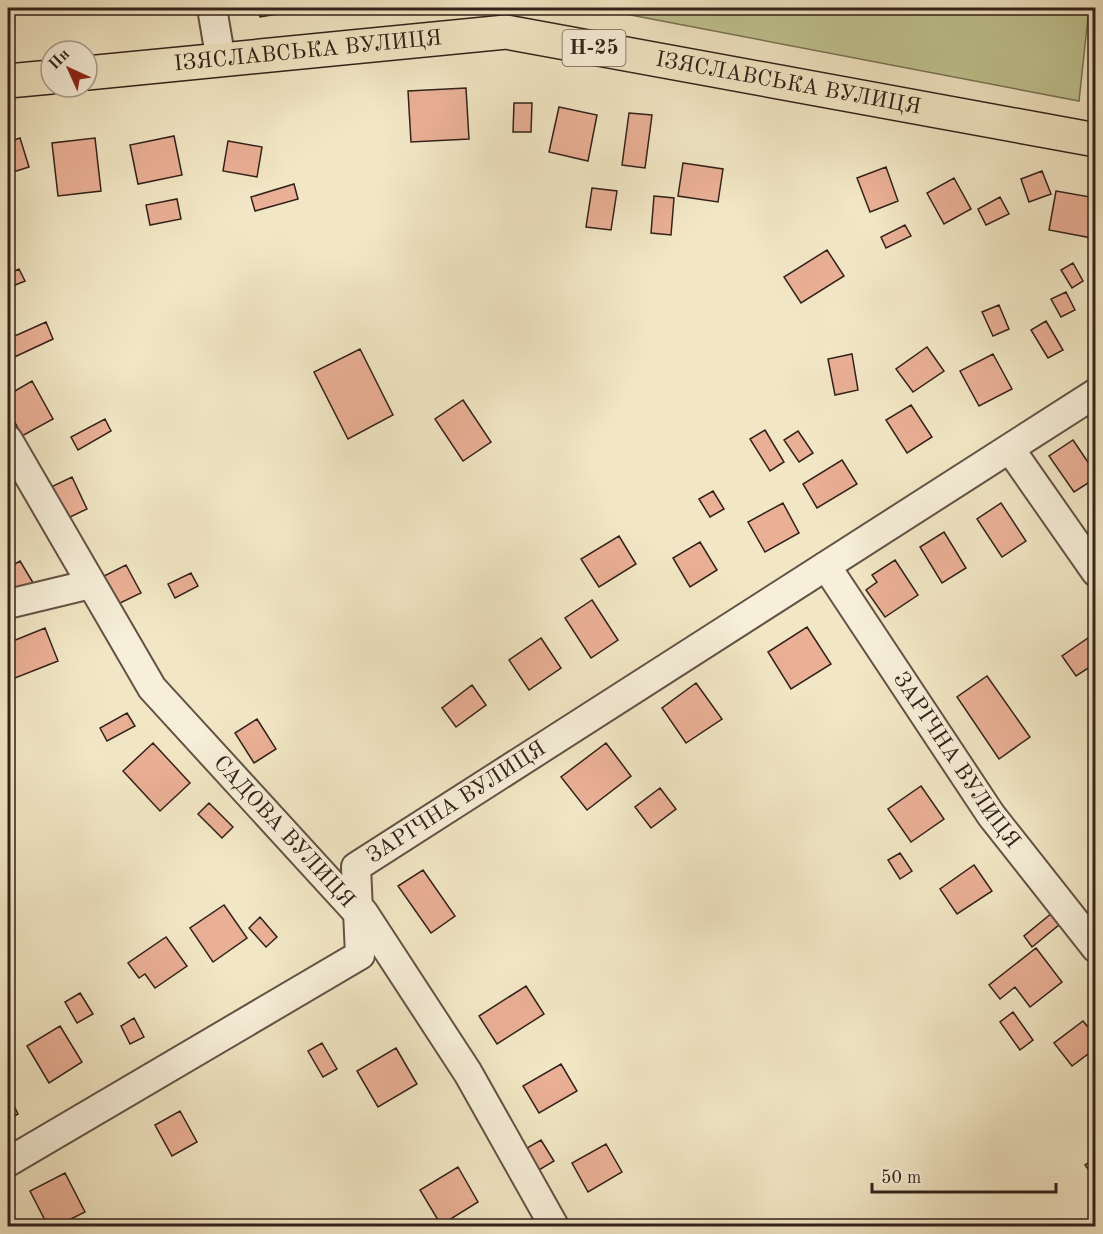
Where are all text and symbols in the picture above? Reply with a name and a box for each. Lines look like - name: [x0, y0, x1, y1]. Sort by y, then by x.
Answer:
- street label: ІЗЯСЛАВСЬКА ВУЛИЦЯ: [173, 27, 443, 75]
- road number: Н-25: [562, 30, 626, 66]
- north arrow: [39, 39, 99, 99]
- text: Пн: [46, 46, 73, 73]
- street label: ІЗЯСЛАВСЬКА ВУЛИЦЯ: [654, 49, 923, 119]
- street label: ЗАРІЧНА ВУЛИЦЯ: [889, 668, 1024, 852]
- street label: ЗАРІЧНА ВУЛИЦЯ: [363, 737, 550, 868]
- street label: САДОВА ВУЛИЦЯ: [209, 752, 358, 912]
- scale bar: [872, 1156, 1056, 1194]
- text: 50 m: [881, 1169, 921, 1187]

